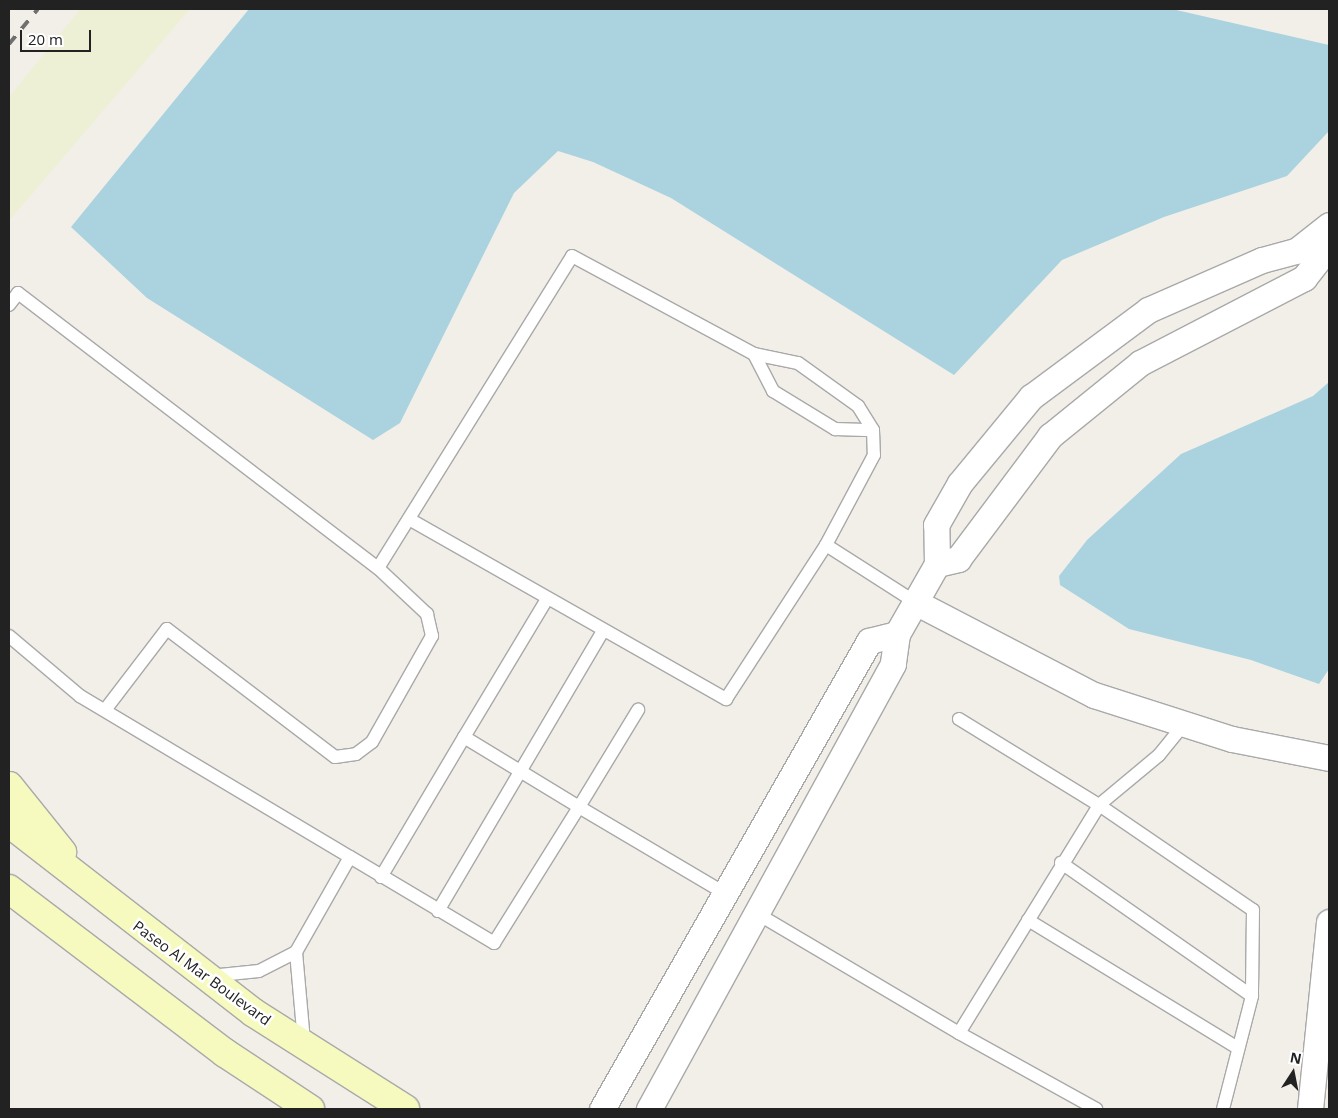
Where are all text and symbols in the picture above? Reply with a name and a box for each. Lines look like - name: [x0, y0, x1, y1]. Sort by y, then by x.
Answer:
- scale bar: [22, 20, 94, 52]
- text: 20 m: [28, 29, 63, 49]
- street label: Paseo Al Mar Boulevard: [130, 917, 274, 1029]
- text: N: [1289, 1047, 1303, 1068]
- north arrow: [1268, 1048, 1318, 1098]

